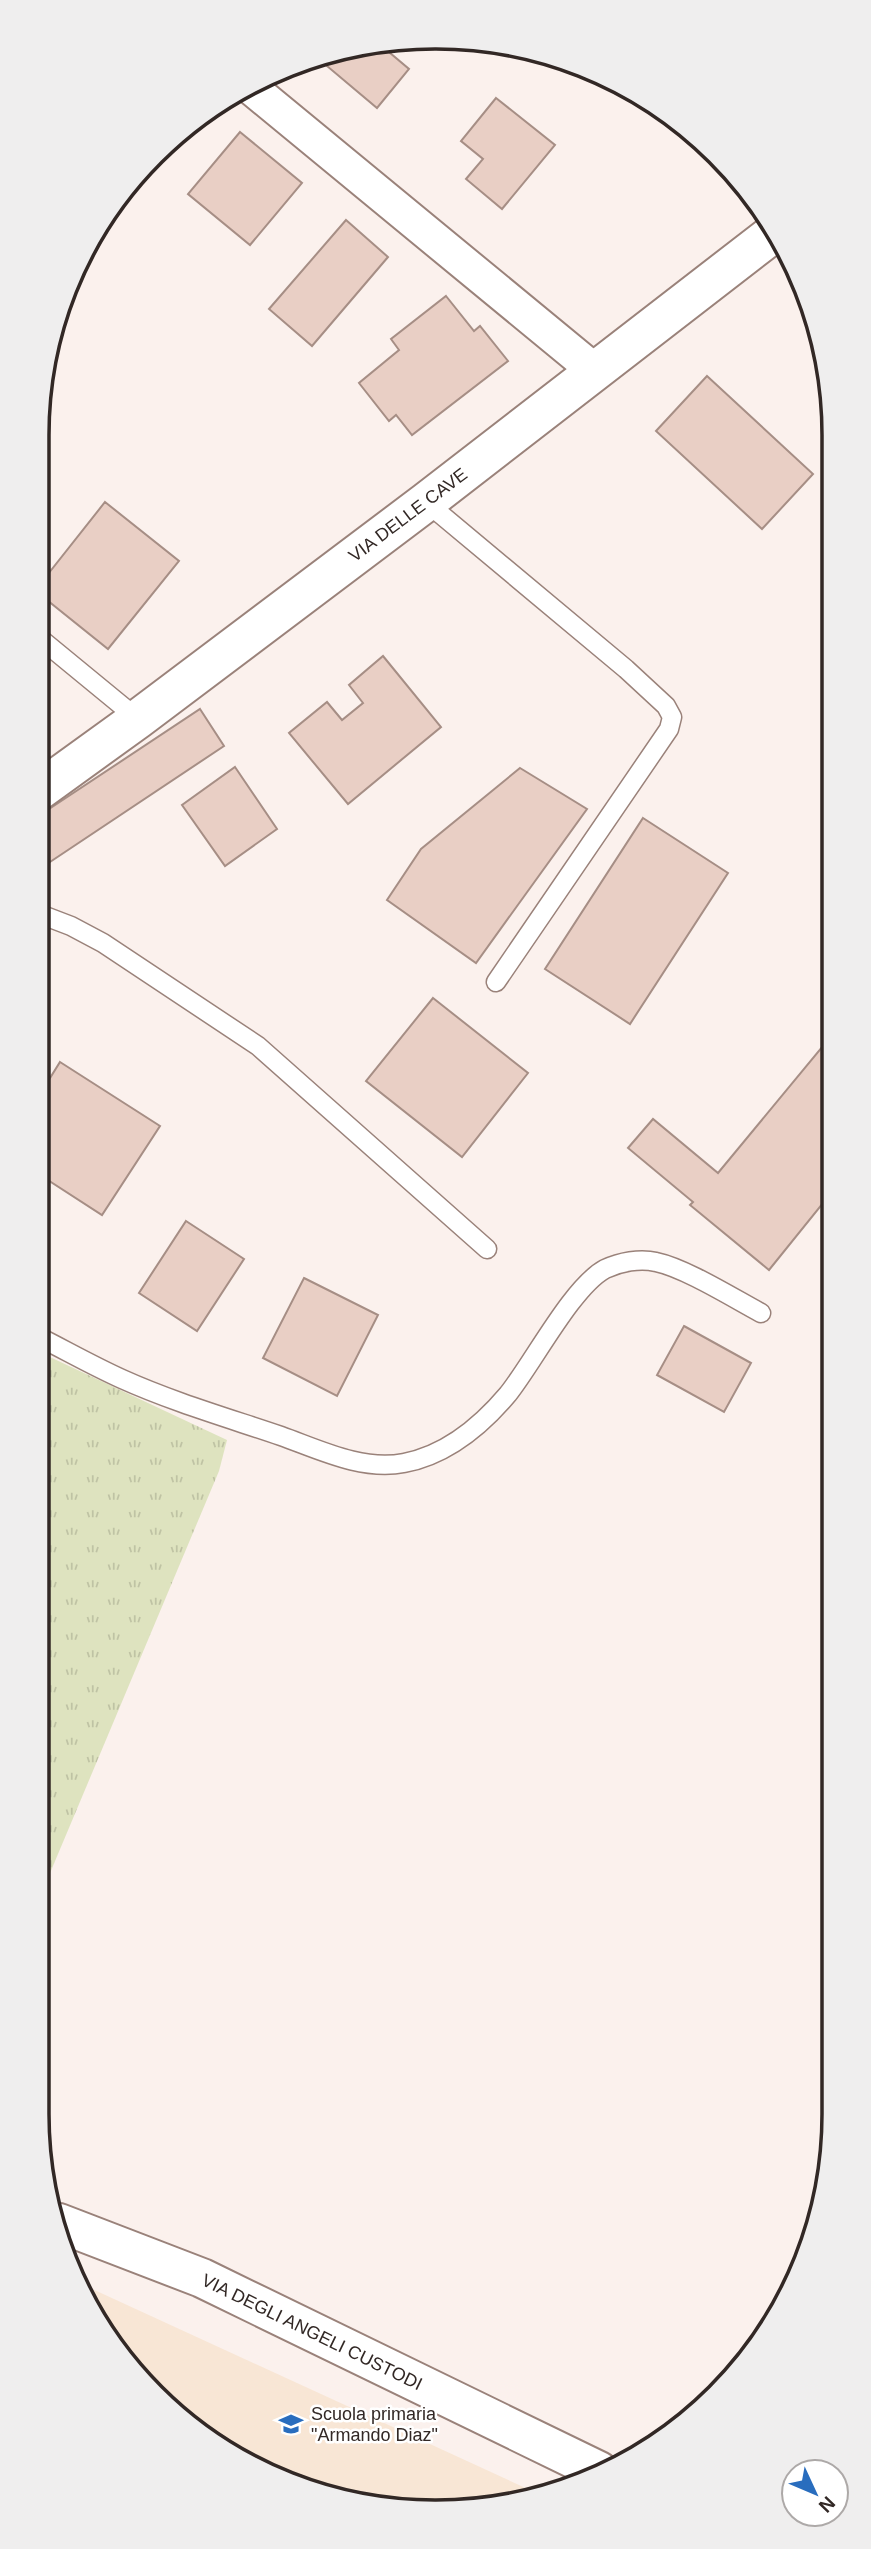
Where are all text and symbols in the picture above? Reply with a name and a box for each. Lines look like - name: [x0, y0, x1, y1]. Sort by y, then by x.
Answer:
- street label: VIA DELLE CAVE: [345, 464, 471, 566]
- street label: VIA DEGLI ANGELI CUSTODI: [199, 2270, 425, 2394]
- place label: Scuola primaria "Armando Diaz": [311, 2404, 438, 2445]
- school or university icon: Scuola primaria "Armando Diaz": [277, 2410, 305, 2438]
- north arrow: [780, 2458, 850, 2528]
- text: N: [815, 2492, 839, 2517]

